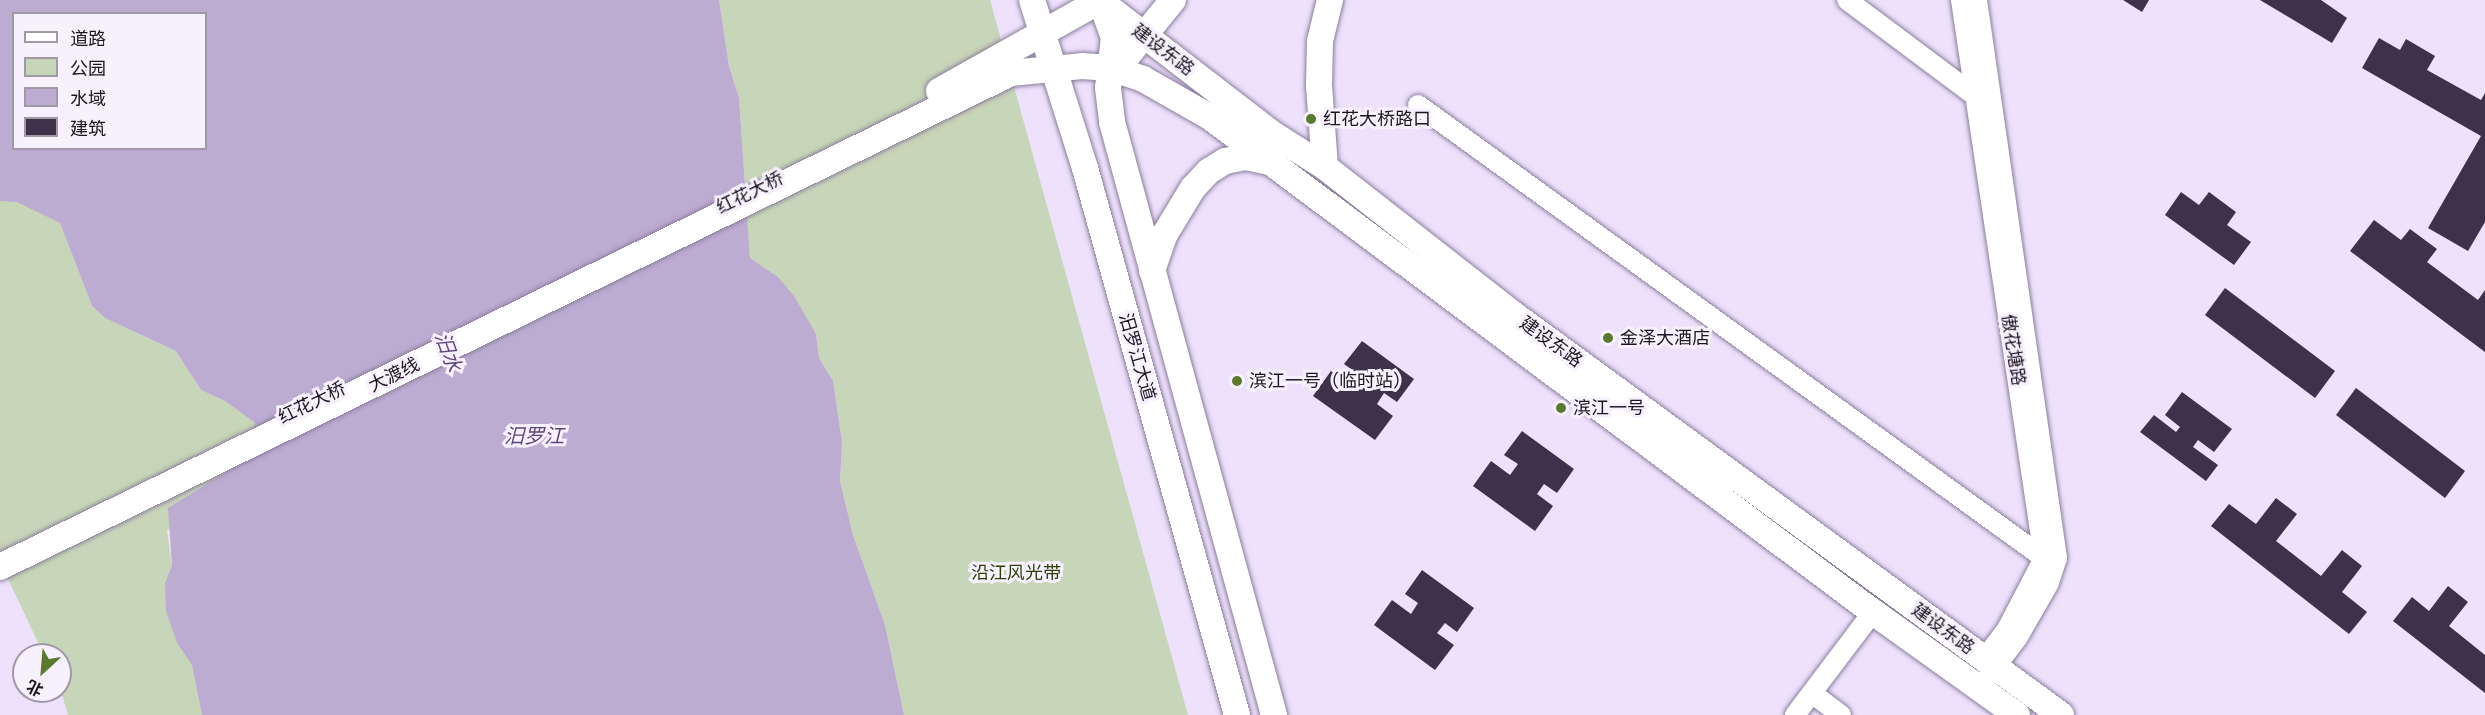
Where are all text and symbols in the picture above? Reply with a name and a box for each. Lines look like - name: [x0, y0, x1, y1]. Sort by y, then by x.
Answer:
- legend: [12, 12, 207, 150]
- street label: 建设东路: [1128, 20, 1198, 80]
- text: 道路: [70, 28, 106, 49]
- text: 公园: [70, 58, 106, 79]
- text: 水域: [70, 88, 106, 109]
- place label: 红花大桥路口: [1323, 108, 1431, 130]
- marker: 红花大桥路口: [1304, 112, 1318, 126]
- text: 建筑: [70, 118, 106, 139]
- street label: 红花大桥: [713, 168, 787, 218]
- street label: 汨罗江大道: [1114, 311, 1160, 403]
- street label: 建设东路: [1516, 312, 1586, 372]
- street label: 傲花塘路: [1997, 313, 2029, 387]
- place label: 金泽大酒店: [1620, 327, 1710, 349]
- water label: 汨水: [430, 329, 466, 375]
- marker: 金泽大酒店: [1601, 331, 1615, 345]
- street label: 大渡线: [365, 353, 423, 397]
- place label: 滨江一号（临时站）: [1249, 370, 1411, 392]
- marker: 滨江一号（临时站）: [1230, 374, 1244, 388]
- street label: 红花大桥: [275, 378, 349, 428]
- place label: 滨江一号: [1573, 397, 1645, 419]
- marker: 滨江一号: [1554, 401, 1568, 415]
- water label: 汨罗江: [504, 424, 564, 448]
- park label: 沿江风光带: [971, 562, 1061, 584]
- street label: 建设东路: [1908, 599, 1978, 659]
- north arrow: [12, 643, 72, 703]
- text: 北: [23, 676, 46, 700]

